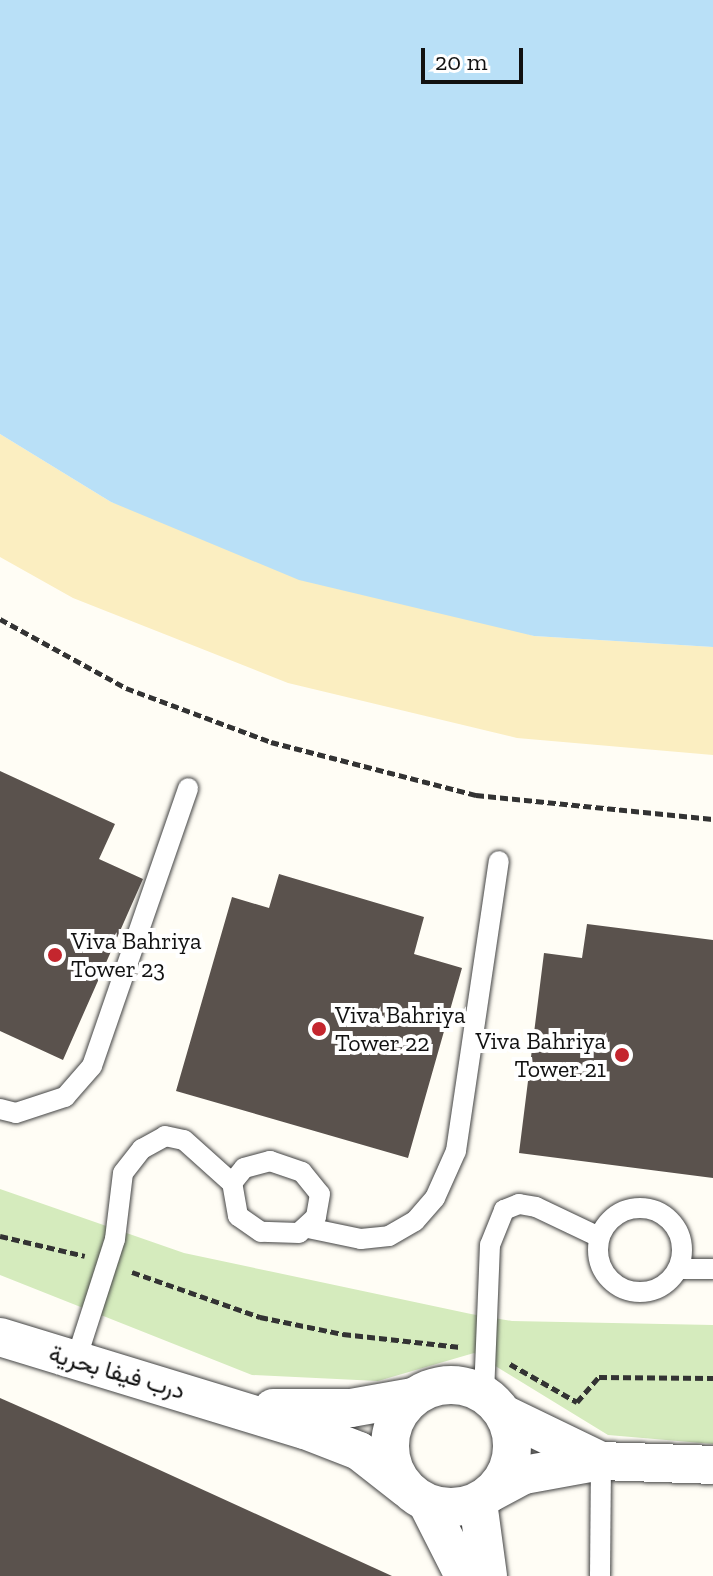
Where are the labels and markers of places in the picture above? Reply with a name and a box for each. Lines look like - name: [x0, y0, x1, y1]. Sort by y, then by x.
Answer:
- place label: Viva Bahriya Tower 23: [71, 927, 202, 983]
- marker: Viva Bahriya Tower 23: [46, 946, 64, 964]
- place label: Viva Bahriya Tower 22: [335, 1001, 466, 1057]
- marker: Viva Bahriya Tower 22: [310, 1020, 328, 1038]
- place label: Viva Bahriya Tower 21: [475, 1027, 606, 1083]
- marker: Viva Bahriya Tower 21: [613, 1046, 631, 1064]

